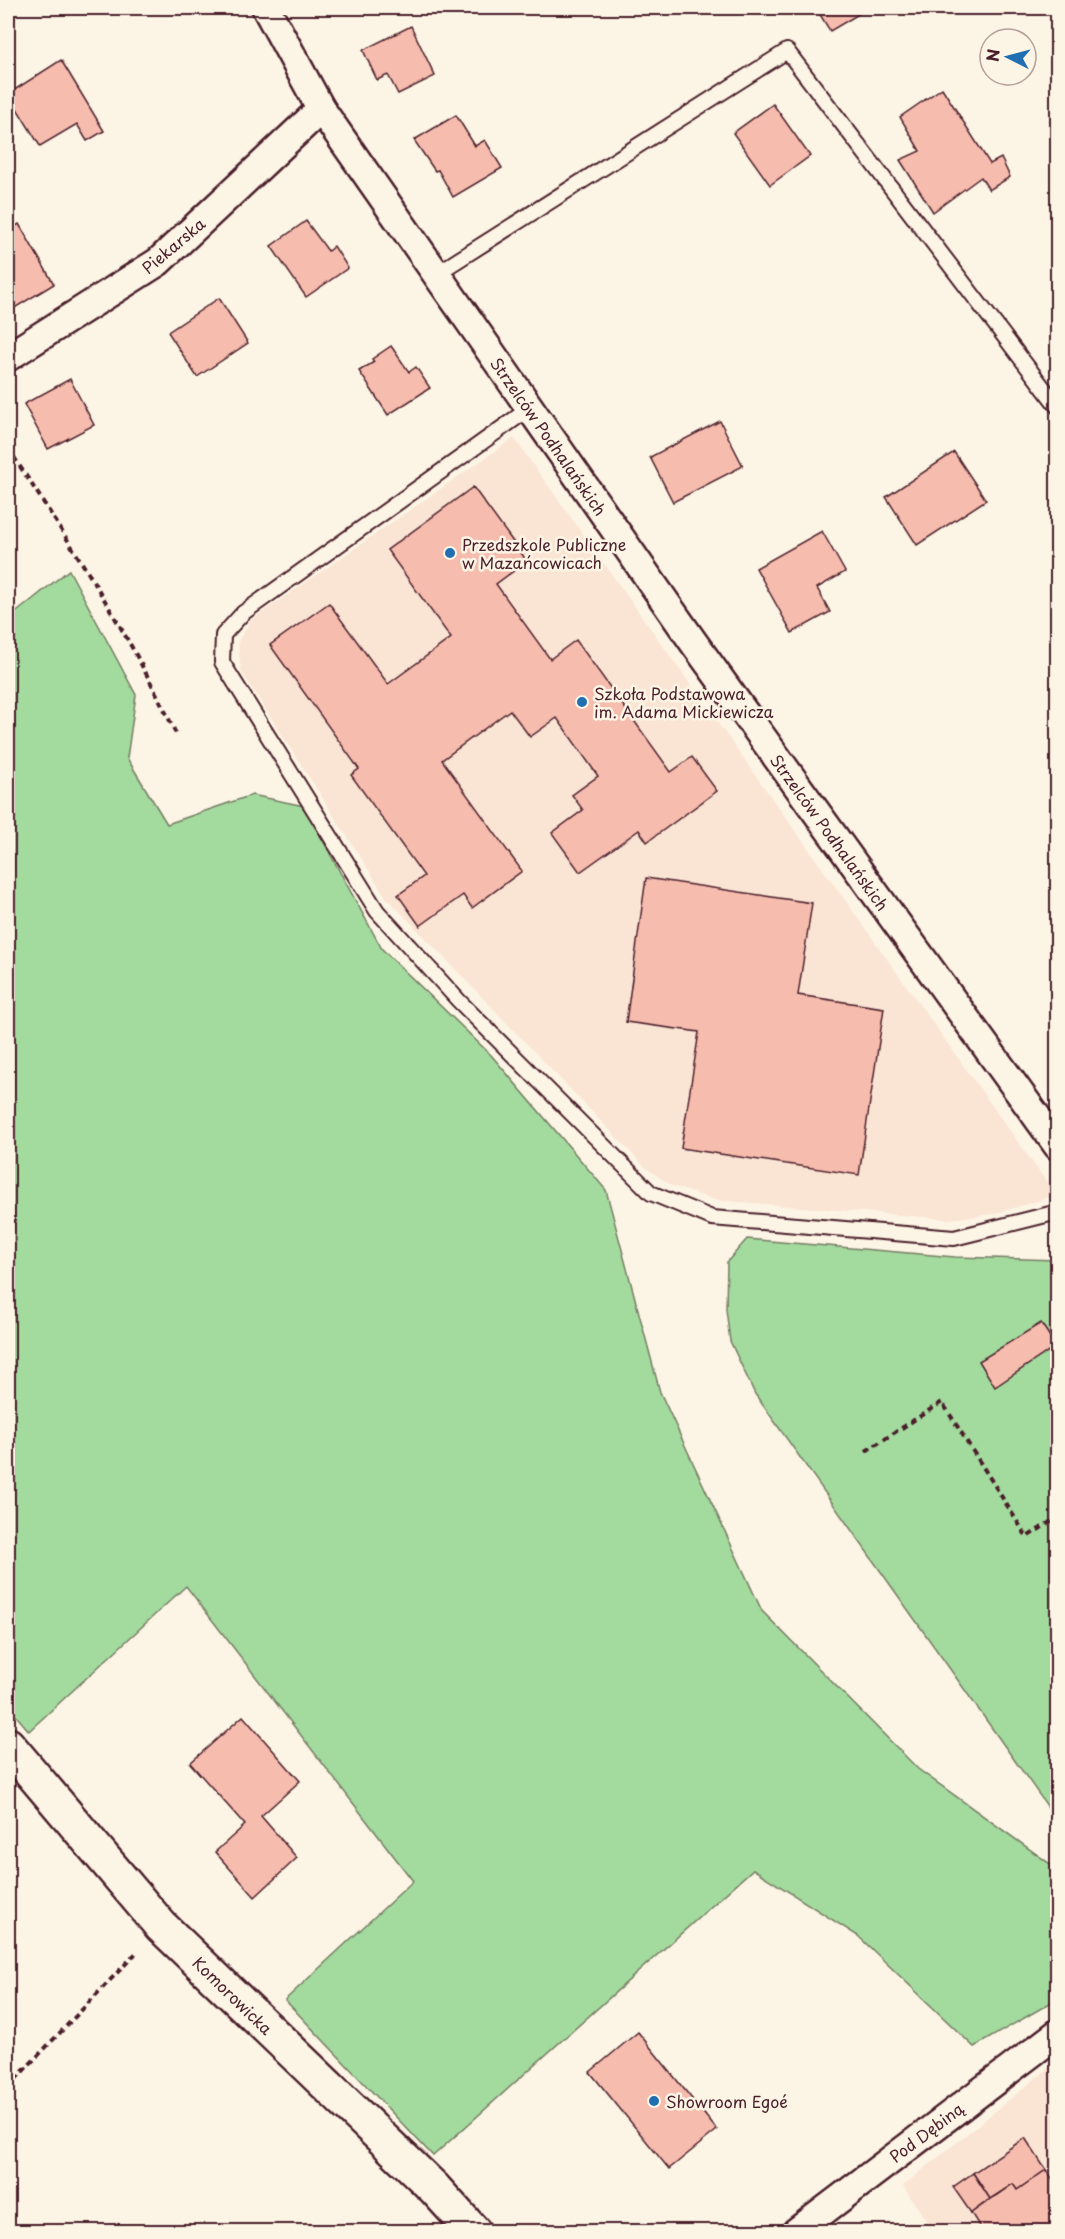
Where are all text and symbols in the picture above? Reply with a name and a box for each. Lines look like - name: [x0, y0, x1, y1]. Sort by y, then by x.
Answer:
- north arrow: [978, 27, 1038, 87]
- text: N: [979, 48, 1005, 63]
- street label: Piekarska: [136, 211, 210, 279]
- street label: Strzelców Podhalańskich: [485, 352, 613, 520]
- place label: Przedszkole Publiczne w Mazańcowicach: [462, 532, 626, 574]
- marker: Przedszkole Publiczne w Mazańcowicach: [443, 546, 457, 560]
- place label: Szkoła Podstawowa im. Adama Mickiewicza: [594, 681, 773, 723]
- marker: Szkoła Podstawowa im. Adama Mickiewicza: [575, 695, 589, 709]
- street label: Strzelców Podhalańskich: [765, 749, 895, 915]
- street label: Komorowicka: [188, 1951, 279, 2040]
- place label: Showroom Egoé: [666, 2089, 788, 2113]
- marker: Showroom Egoé: [647, 2094, 661, 2108]
- street label: Pod Dębiną: [884, 2096, 968, 2168]

